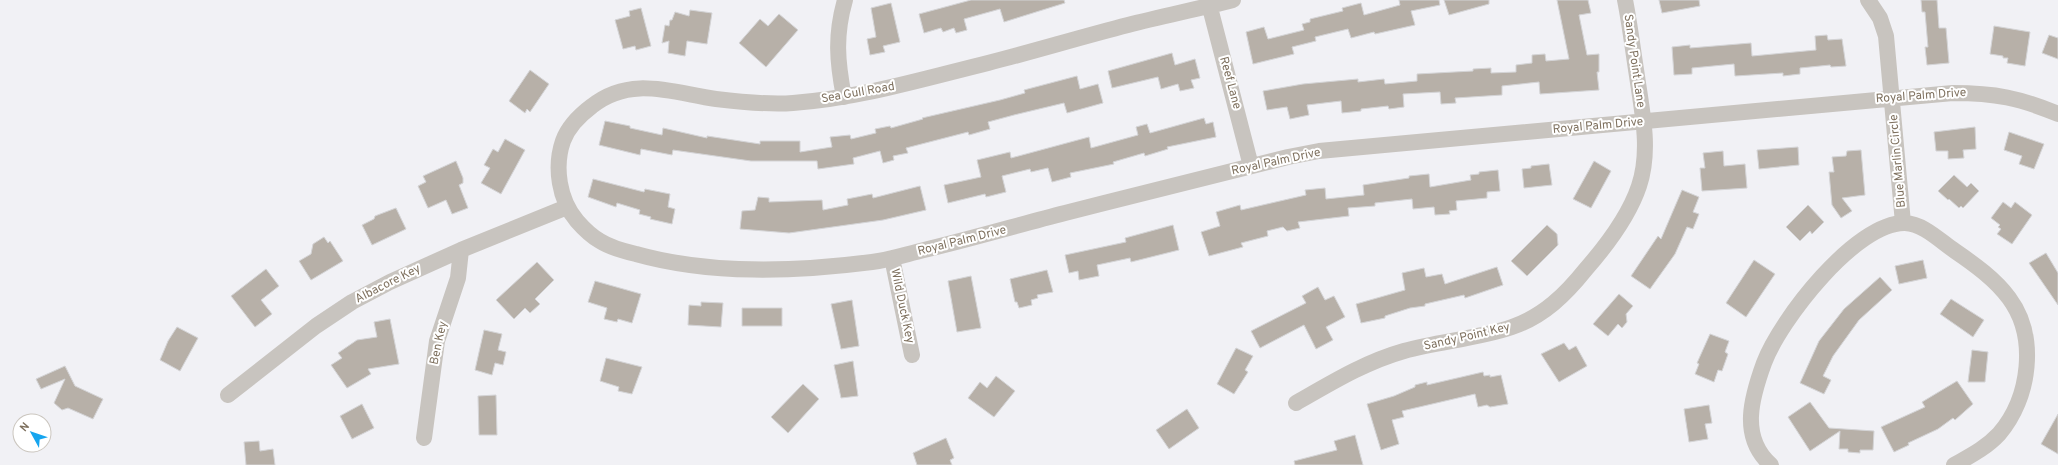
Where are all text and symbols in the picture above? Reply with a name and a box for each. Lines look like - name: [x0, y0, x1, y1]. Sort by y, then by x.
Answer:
- street label: Sandy Point Lane: [1620, 13, 1648, 109]
- street label: Reef Lane: [1215, 55, 1245, 111]
- street label: Sea Gull Road: [820, 79, 896, 107]
- street label: Royal Palm Drive: [1875, 85, 1967, 107]
- street label: Royal Palm Drive: [1552, 114, 1644, 138]
- street label: Blue Marlin Circle: [1886, 114, 1910, 208]
- street label: Royal Palm Drive: [1230, 145, 1322, 179]
- street label: Royal Palm Drive: [916, 222, 1008, 260]
- street label: Albacore Key: [353, 261, 423, 307]
- street label: Wild Duck Key: [886, 267, 918, 345]
- street label: Sandy Point Key: [1422, 319, 1512, 355]
- street label: Ben Key: [427, 320, 451, 366]
- north arrow: [12, 413, 52, 453]
- text: N: [17, 420, 33, 435]

